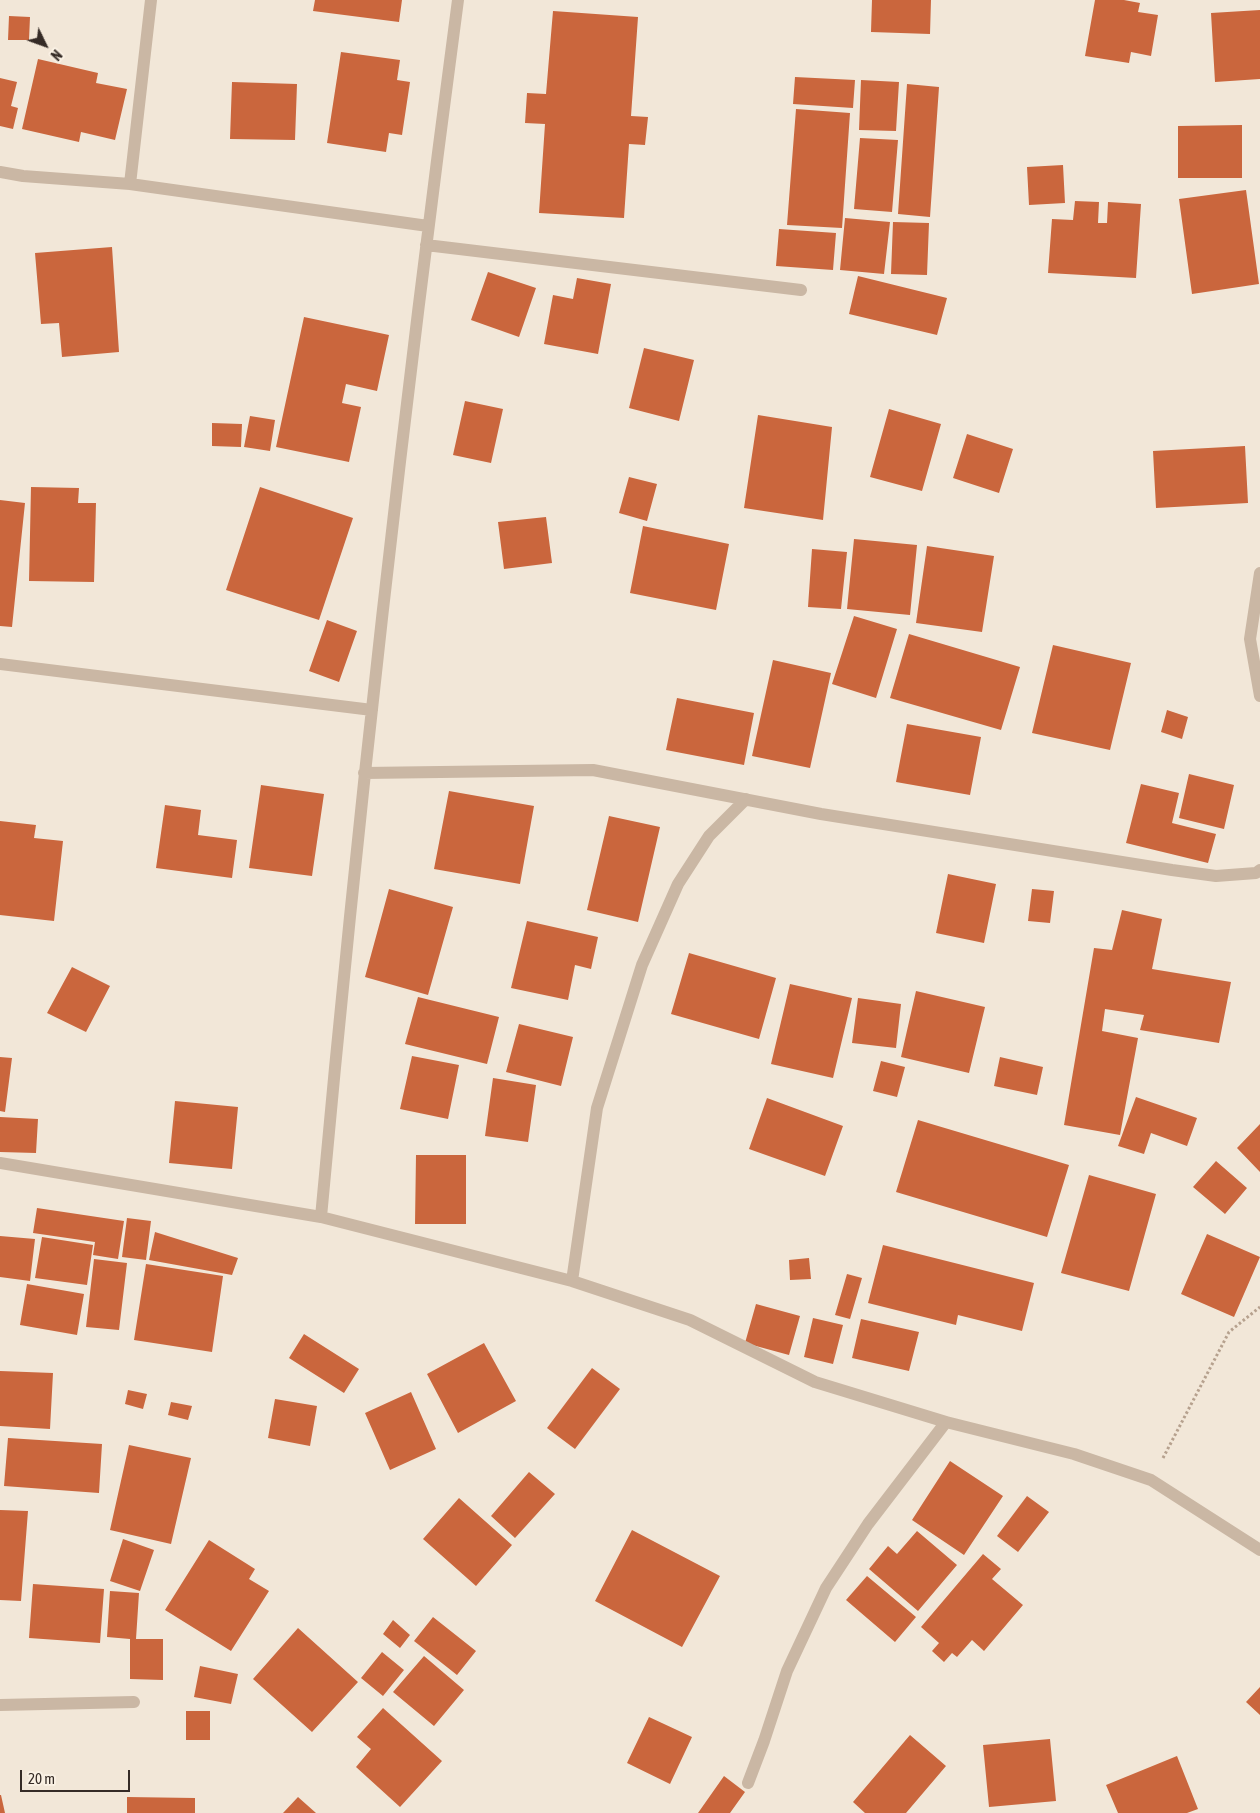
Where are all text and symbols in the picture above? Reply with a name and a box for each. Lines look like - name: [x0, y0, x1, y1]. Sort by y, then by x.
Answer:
- north arrow: [20, 20, 70, 70]
- text: N: [47, 47, 65, 63]
- scale bar: [22, 1760, 132, 1792]
- text: 20 m: [28, 1770, 55, 1787]

